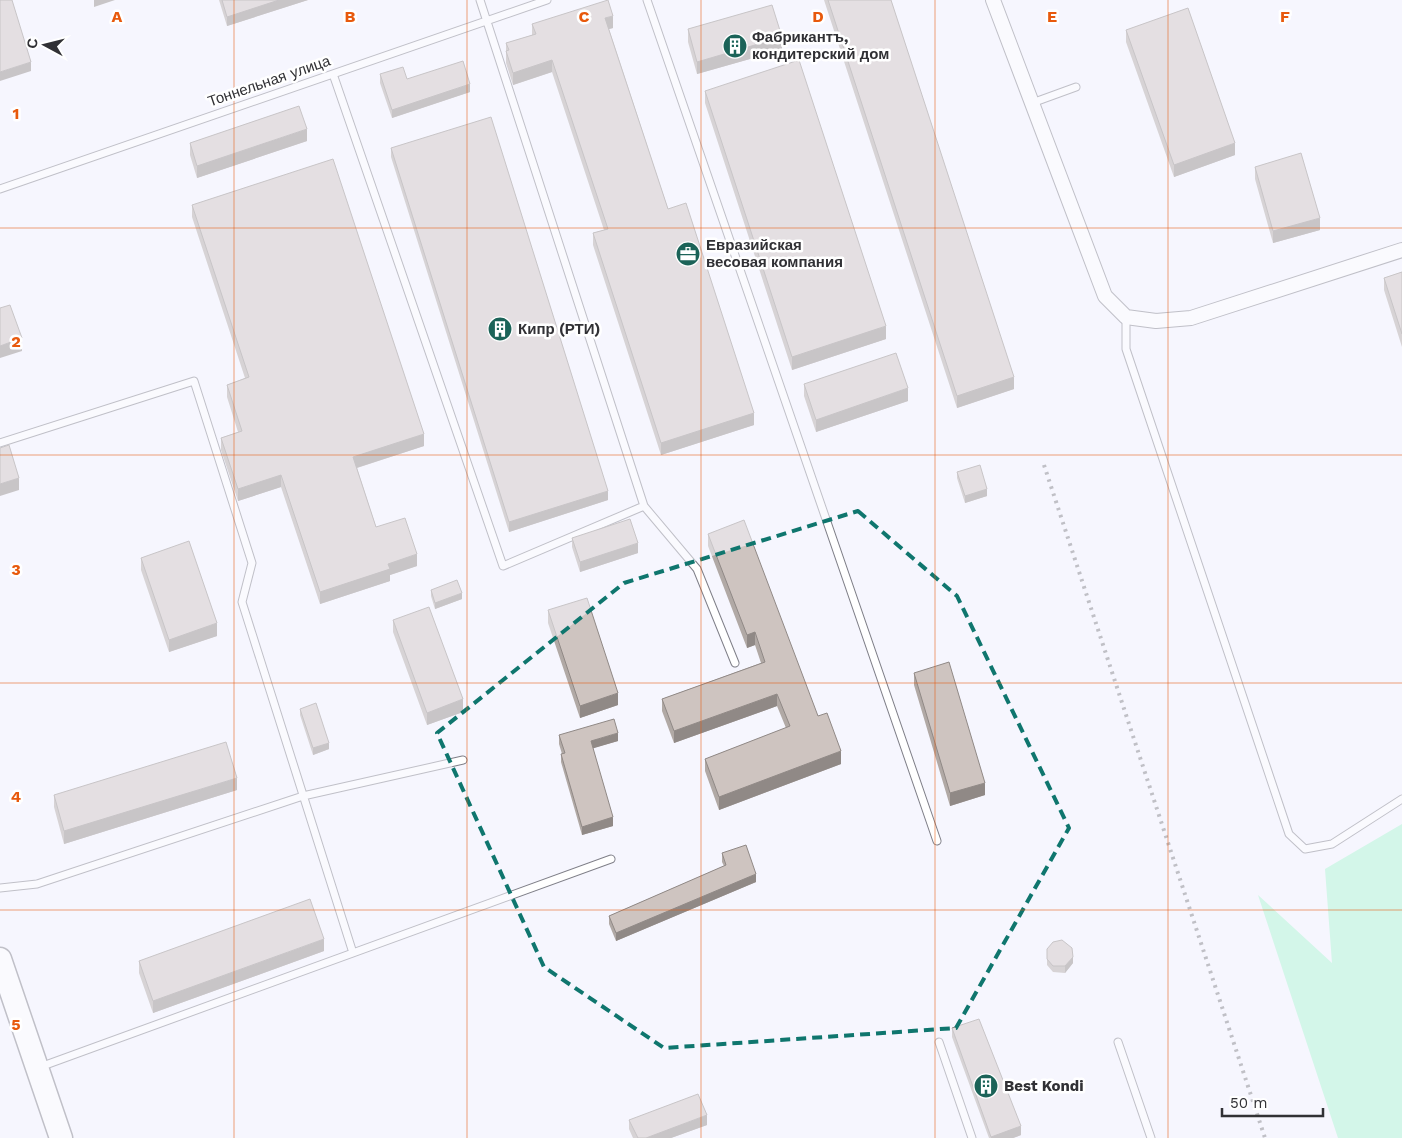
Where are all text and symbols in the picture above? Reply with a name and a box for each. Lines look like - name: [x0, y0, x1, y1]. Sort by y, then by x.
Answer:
- text: A: [112, 7, 123, 26]
- text: B: [345, 7, 356, 26]
- text: C: [579, 7, 590, 26]
- text: D: [812, 7, 824, 26]
- text: E: [1047, 7, 1057, 26]
- text: F: [1280, 7, 1290, 26]
- north arrow: [20, 20, 70, 70]
- place label: Фабрикантъ, кондитерский дом: [752, 28, 889, 63]
- building icon: Фабрикантъ, кондитерский дом: [722, 33, 748, 59]
- text: С: [24, 37, 41, 49]
- street label: Тоннельная улица: [205, 51, 333, 110]
- text: 1: [13, 104, 19, 123]
- place label: Евразийская весовая компания: [706, 236, 843, 271]
- office icon: Евразийская весовая компания: [675, 241, 701, 267]
- building icon: Кипр (РТИ): [487, 316, 513, 342]
- place label: Кипр (РТИ): [518, 320, 600, 338]
- text: 2: [11, 332, 21, 351]
- text: 3: [11, 560, 21, 579]
- text: 4: [11, 787, 21, 806]
- text: 5: [11, 1015, 21, 1034]
- building icon: Best Kondi: [973, 1073, 999, 1099]
- place label: Best Kondi: [1004, 1077, 1084, 1095]
- scale bar: [1222, 1086, 1323, 1118]
- text: 50 m: [1230, 1094, 1267, 1112]

